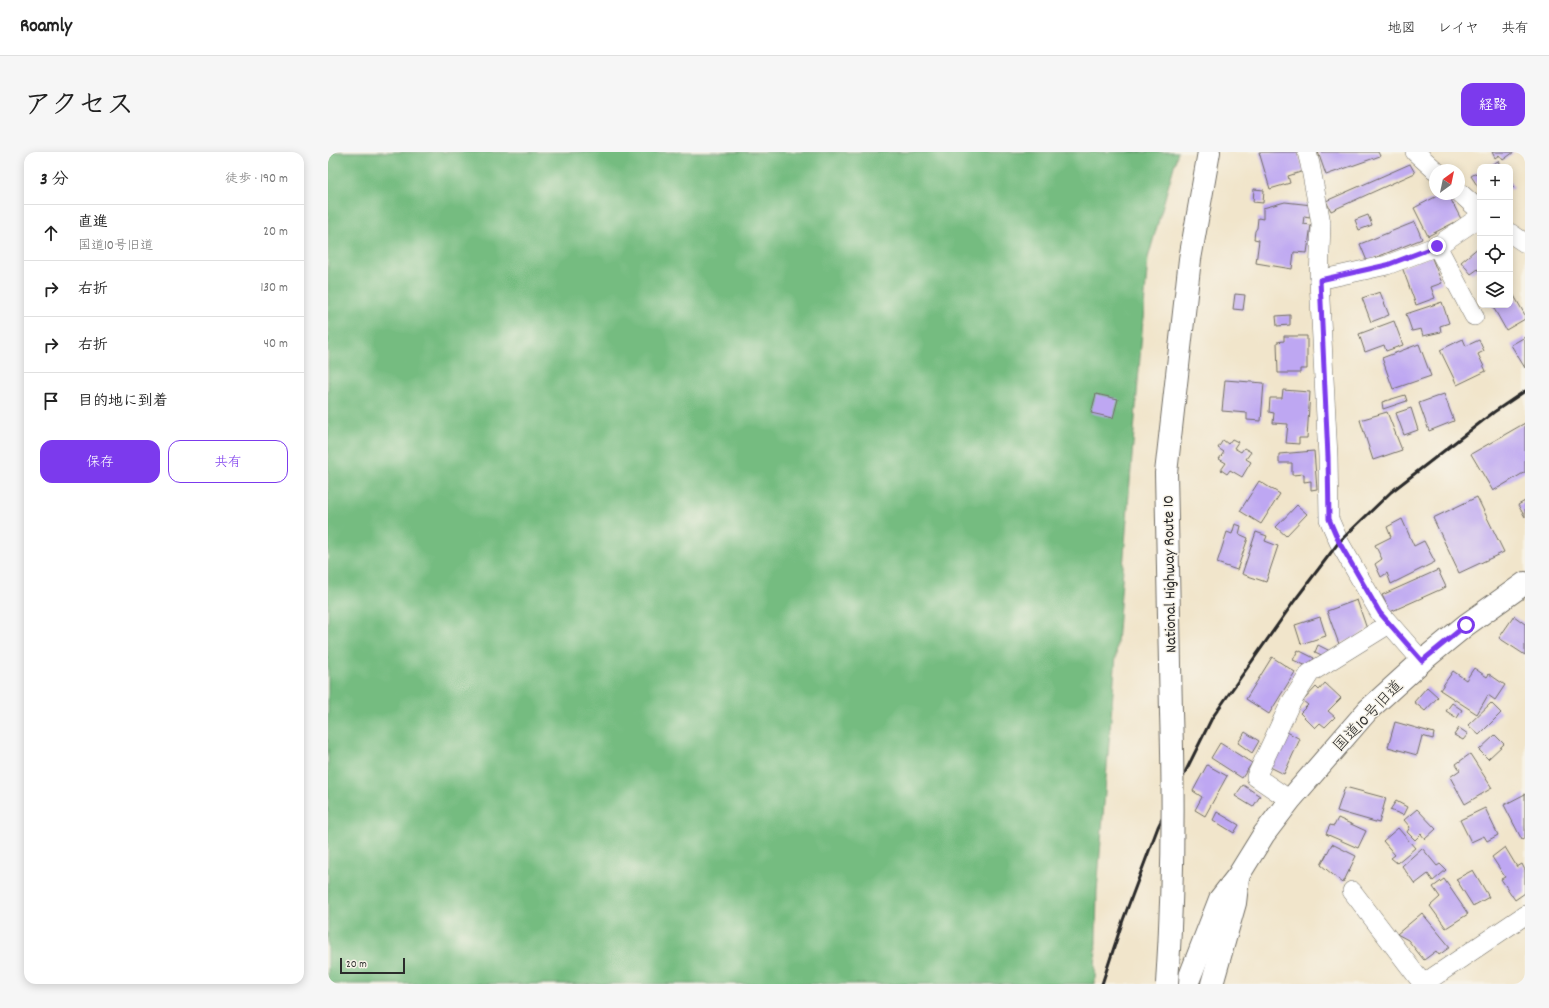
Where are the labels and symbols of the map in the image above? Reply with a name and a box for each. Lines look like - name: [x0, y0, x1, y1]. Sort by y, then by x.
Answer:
- north arrow: [1429, 164, 1465, 200]
- route end: [1428, 237, 1446, 255]
- street label: National Highway Route 10: [1158, 495, 1183, 653]
- route start: [1457, 616, 1475, 634]
- street label: 国道10号旧道: [1328, 676, 1409, 758]
- scale bar: [340, 956, 405, 975]

